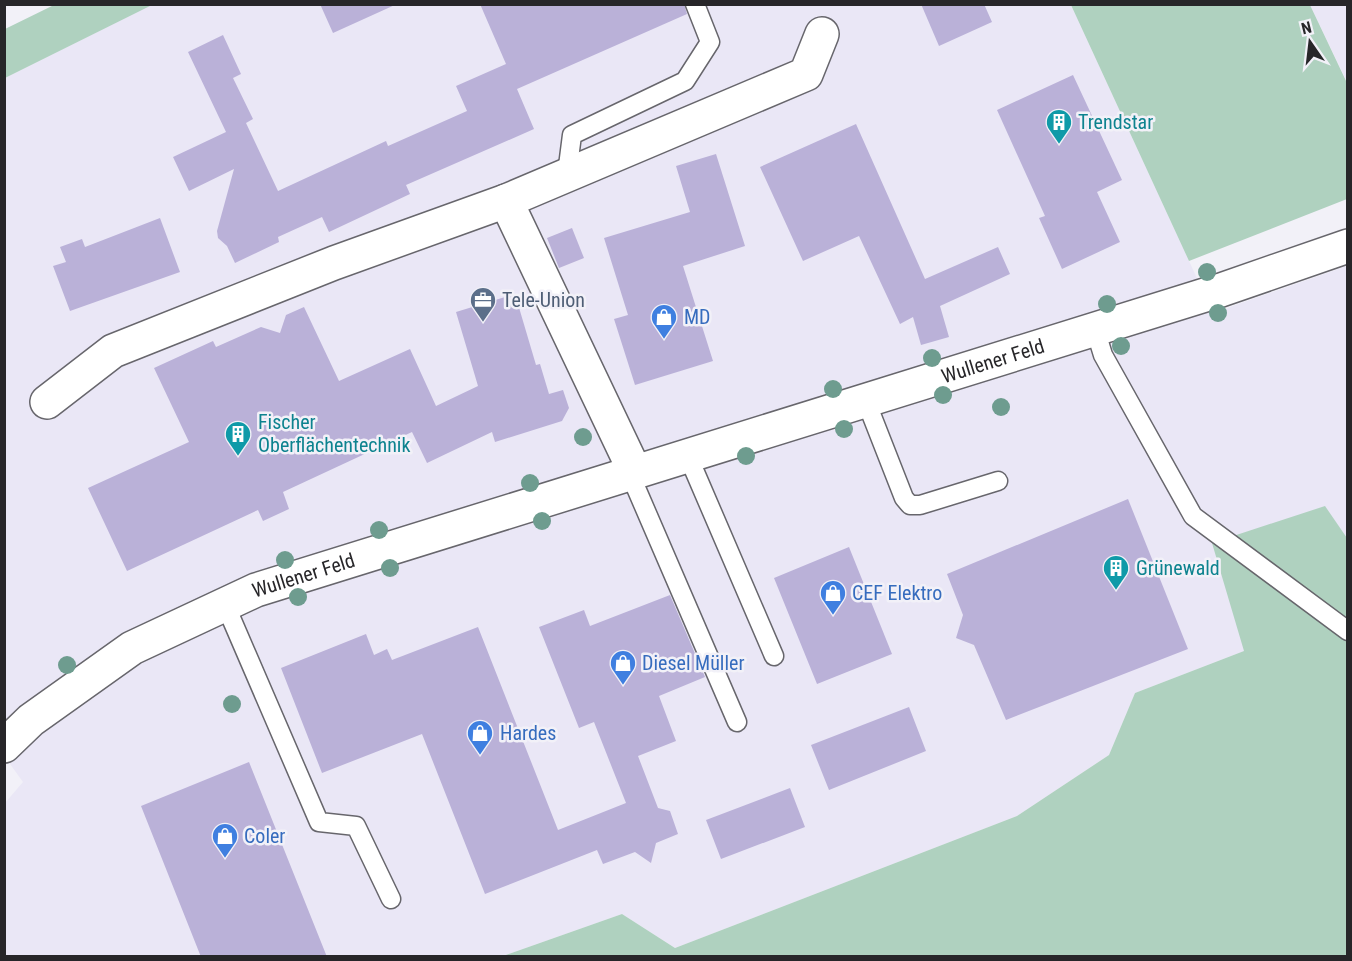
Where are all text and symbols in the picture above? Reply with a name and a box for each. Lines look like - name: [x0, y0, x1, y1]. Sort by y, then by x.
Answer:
- north arrow: [1280, 12, 1340, 72]
- text: N: [1299, 18, 1314, 38]
- building icon: Trendstar: [1044, 107, 1074, 145]
- place label: Trendstar: [1078, 110, 1153, 134]
- office icon: Tele-Union: [468, 285, 498, 323]
- place label: Tele-Union: [502, 288, 585, 312]
- shop icon: MD: [649, 302, 679, 340]
- place label: MD: [684, 305, 711, 329]
- street label: Wullener Feld: [938, 334, 1047, 388]
- place label: Fischer Oberflächentechnik: [258, 410, 410, 457]
- building icon: Fischer Oberflächentechnik: [223, 419, 253, 457]
- street label: Wullener Feld: [249, 548, 358, 603]
- building icon: Grünewald: [1101, 553, 1131, 591]
- place label: Grünewald: [1136, 556, 1220, 580]
- shop icon: CEF Elektro: [818, 578, 848, 616]
- place label: CEF Elektro: [852, 581, 942, 605]
- shop icon: Diesel Müller: [608, 648, 638, 686]
- place label: Diesel Müller: [642, 651, 744, 675]
- shop icon: Hardes: [465, 718, 495, 756]
- place label: Hardes: [500, 721, 556, 745]
- shop icon: Coler: [210, 821, 240, 859]
- place label: Coler: [244, 824, 285, 848]

